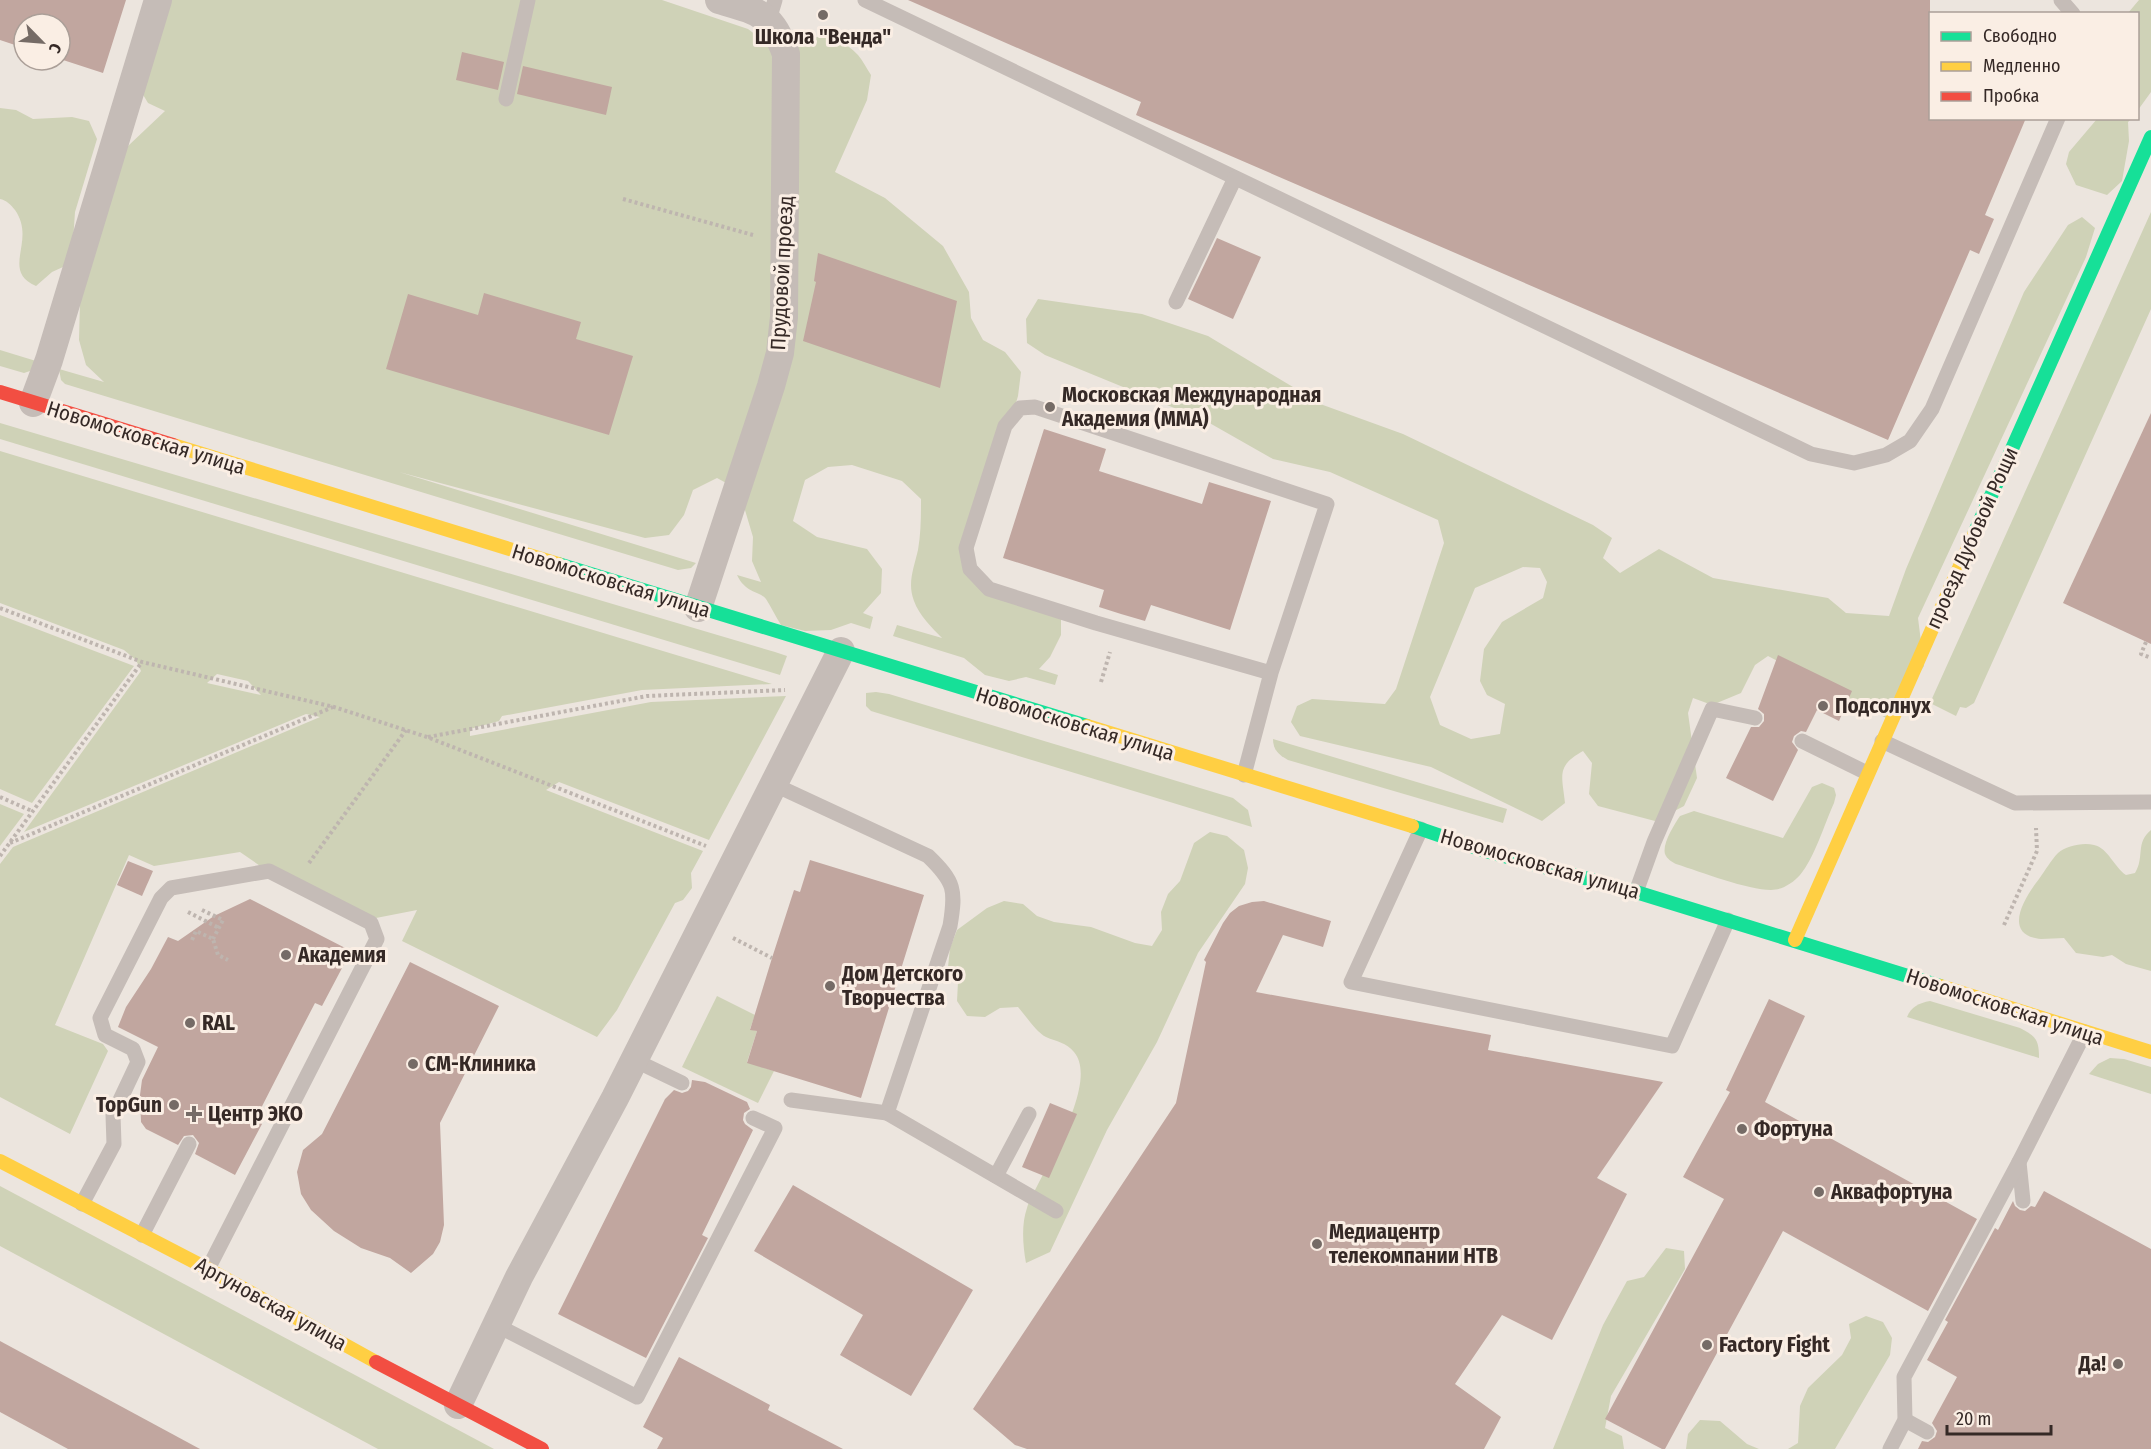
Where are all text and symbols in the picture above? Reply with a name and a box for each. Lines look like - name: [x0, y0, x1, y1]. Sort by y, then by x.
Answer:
- marker: Школа "Венда": [816, 8, 830, 22]
- north arrow: [12, 12, 72, 72]
- legend: [1929, 12, 2139, 120]
- place label: Школа "Венда": [755, 24, 891, 50]
- text: Свободно: [1983, 25, 2057, 47]
- text: С: [45, 40, 66, 56]
- text: Медленно: [1983, 55, 2061, 77]
- text: Пробка: [1983, 85, 2039, 107]
- street label: Прудовой проезд: [765, 195, 799, 351]
- place label: Московская Международная Академия (ММА): [1061, 382, 1321, 432]
- street label: Новомосковская улица: [44, 395, 248, 481]
- marker: Московская Международная Академия (ММА): [1043, 400, 1057, 414]
- street label: проезд Дубовой Рощи: [1920, 443, 2024, 633]
- street label: Новомосковская улица: [509, 538, 713, 624]
- street label: Новомосковская улица: [973, 681, 1177, 767]
- place label: Подсолнух: [1835, 693, 1932, 719]
- marker: Подсолнух: [1816, 699, 1830, 713]
- street label: Новомосковская улица: [1437, 823, 1643, 905]
- place label: Академия: [297, 942, 386, 968]
- marker: Академия: [279, 948, 293, 962]
- place label: Дом Детского Творчества: [841, 961, 963, 1011]
- street label: Новомосковская улица: [1903, 963, 2107, 1051]
- marker: Дом Детского Творчества: [823, 979, 837, 993]
- place label: RAL: [202, 1010, 235, 1036]
- marker: RAL: [183, 1016, 197, 1030]
- place label: СМ-Клиника: [425, 1051, 536, 1077]
- marker: СМ-Клиника: [406, 1057, 420, 1071]
- place label: TopGun: [96, 1092, 162, 1118]
- marker: TopGun: [167, 1098, 181, 1112]
- place label: Центр ЭКО: [208, 1101, 303, 1127]
- marker: Центр ЭКО: [185, 1105, 203, 1123]
- place label: Фортуна: [1754, 1116, 1833, 1142]
- marker: Фортуна: [1735, 1122, 1749, 1136]
- place label: Аквафортуна: [1830, 1179, 1953, 1205]
- marker: Аквафортуна: [1812, 1185, 1826, 1199]
- place label: Медиацентр телекомпании НТВ: [1329, 1219, 1498, 1269]
- marker: Медиацентр телекомпании НТВ: [1310, 1237, 1324, 1251]
- street label: Аргуновская улица: [191, 1252, 351, 1356]
- place label: Factory Fight: [1719, 1332, 1831, 1358]
- marker: Factory Fight: [1700, 1338, 1714, 1352]
- place label: Да!: [2078, 1351, 2106, 1377]
- marker: Да!: [2111, 1357, 2125, 1371]
- scale bar: [1947, 1398, 2050, 1436]
- text: 20 m: [1956, 1408, 1991, 1430]

